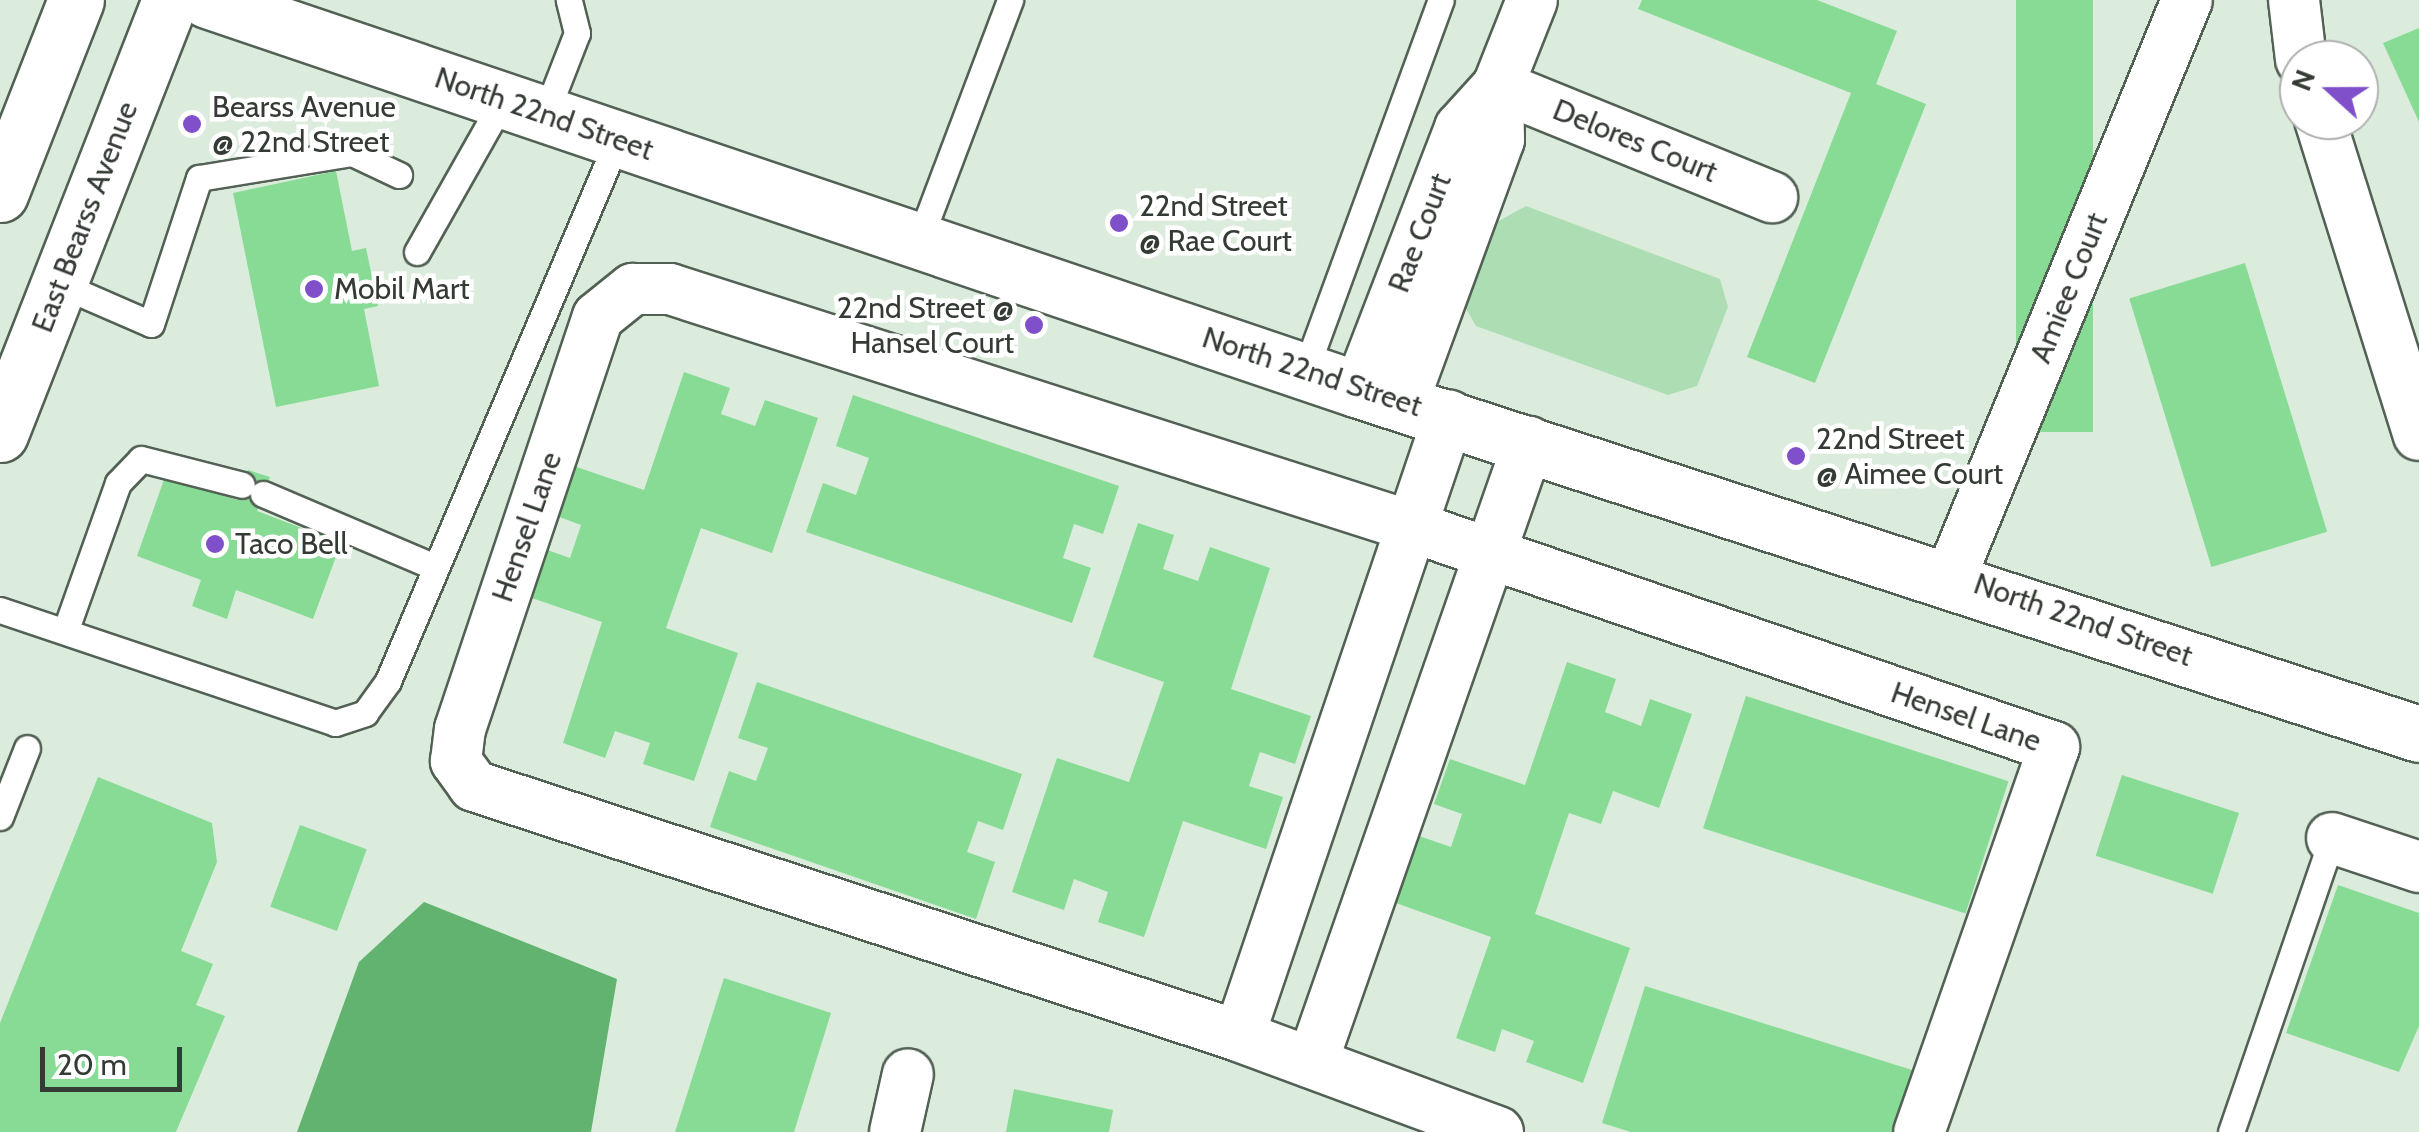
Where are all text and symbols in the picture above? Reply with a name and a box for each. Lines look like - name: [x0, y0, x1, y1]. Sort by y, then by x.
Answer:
- north arrow: [2279, 40, 2379, 140]
- street label: North 22nd Street: [430, 60, 658, 168]
- text: N: [2283, 65, 2322, 95]
- place label: Bearss Avenue @ 22nd Street: [212, 89, 396, 160]
- street label: Delores Court: [1548, 92, 1722, 190]
- street label: East Bearss Avenue: [24, 97, 146, 337]
- marker: Bearss Avenue @ 22nd Street: [181, 113, 203, 135]
- street label: Rae Court: [1381, 169, 1459, 297]
- place label: 22nd Street @ Rae Court: [1139, 188, 1292, 258]
- street label: Amiee Court: [2023, 208, 2115, 368]
- marker: 22nd Street @ Rae Court: [1108, 212, 1130, 234]
- place label: Mobil Mart: [334, 271, 470, 307]
- marker: Mobil Mart: [303, 278, 325, 300]
- place label: 22nd Street @ Hansel Court: [837, 290, 1014, 360]
- marker: 22nd Street @ Hansel Court: [1023, 314, 1045, 336]
- street label: North 22nd Street: [1198, 320, 1426, 424]
- place label: 22nd Street @ Aimee Court: [1816, 421, 2003, 492]
- marker: 22nd Street @ Aimee Court: [1785, 445, 1807, 467]
- street label: Hensel Lane: [485, 447, 569, 607]
- place label: Taco Bell: [235, 526, 348, 562]
- marker: Taco Bell: [204, 533, 226, 555]
- street label: North 22nd Street: [1969, 566, 2197, 674]
- street label: Hensel Lane: [1886, 675, 2046, 759]
- scale bar: [45, 1027, 188, 1089]
- text: 20 m: [57, 1046, 127, 1083]

